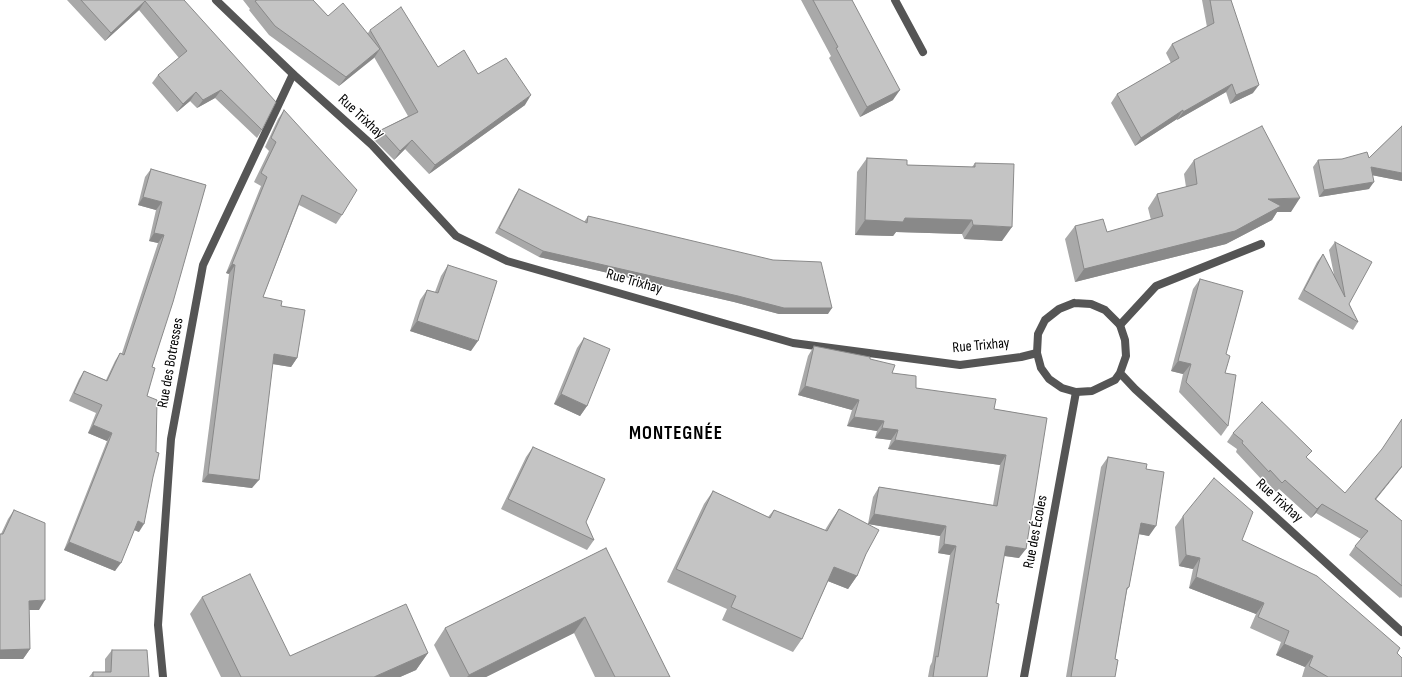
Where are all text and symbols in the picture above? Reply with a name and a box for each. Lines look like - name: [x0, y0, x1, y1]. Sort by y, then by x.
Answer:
- street label: Rue Trixhay: [334, 91, 388, 143]
- street label: Rue Trixhay: [604, 265, 664, 299]
- street label: Rue des Botresses: [154, 317, 188, 409]
- street label: Rue Trixhay: [952, 335, 1010, 357]
- district label: MONTEGNÉE: [629, 423, 723, 445]
- street label: Rue Trixhay: [1252, 475, 1306, 527]
- street label: Rue des Écoles: [1020, 494, 1052, 570]

